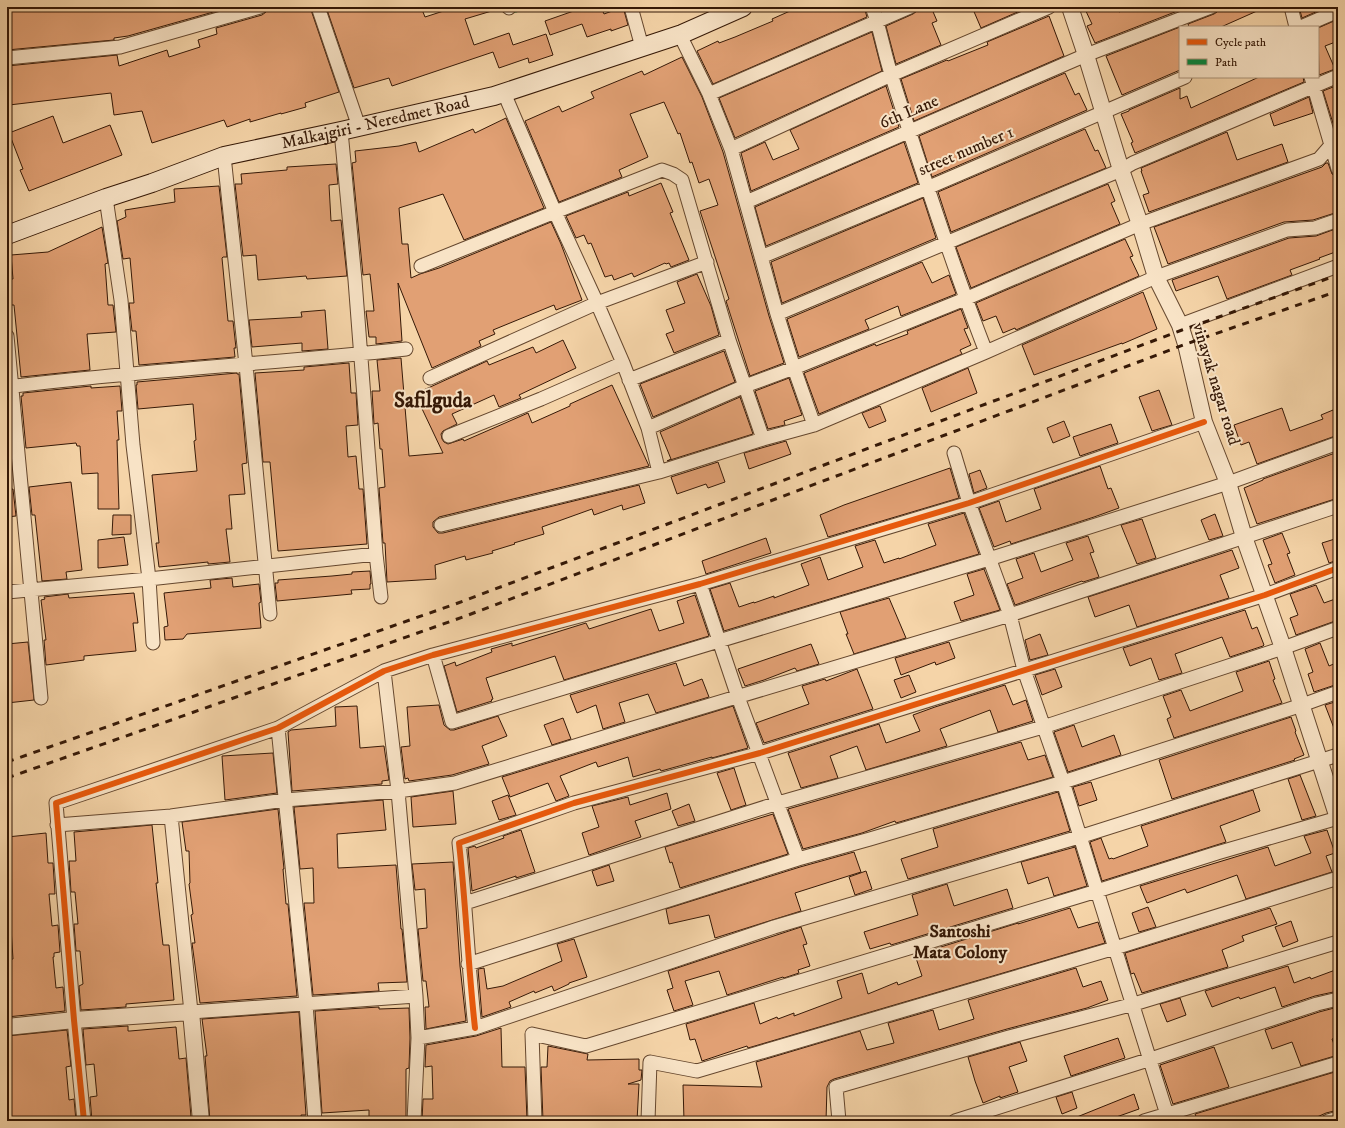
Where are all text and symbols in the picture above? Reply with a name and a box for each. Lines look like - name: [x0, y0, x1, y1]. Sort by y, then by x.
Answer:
- legend: [1179, 26, 1319, 78]
- text: Cycle path: [1215, 35, 1267, 50]
- text: Path: [1215, 55, 1238, 70]
- street label: 6th Lane: [876, 90, 942, 134]
- street label: Malkajgiri - Neredmet Road: [279, 91, 472, 154]
- street label: street number 1: [915, 121, 1017, 181]
- street label: vinayak nagar road: [1187, 319, 1245, 448]
- district label: Safilguda: [394, 388, 473, 414]
- district label: Santoshi Mata Colony: [913, 921, 1007, 964]

